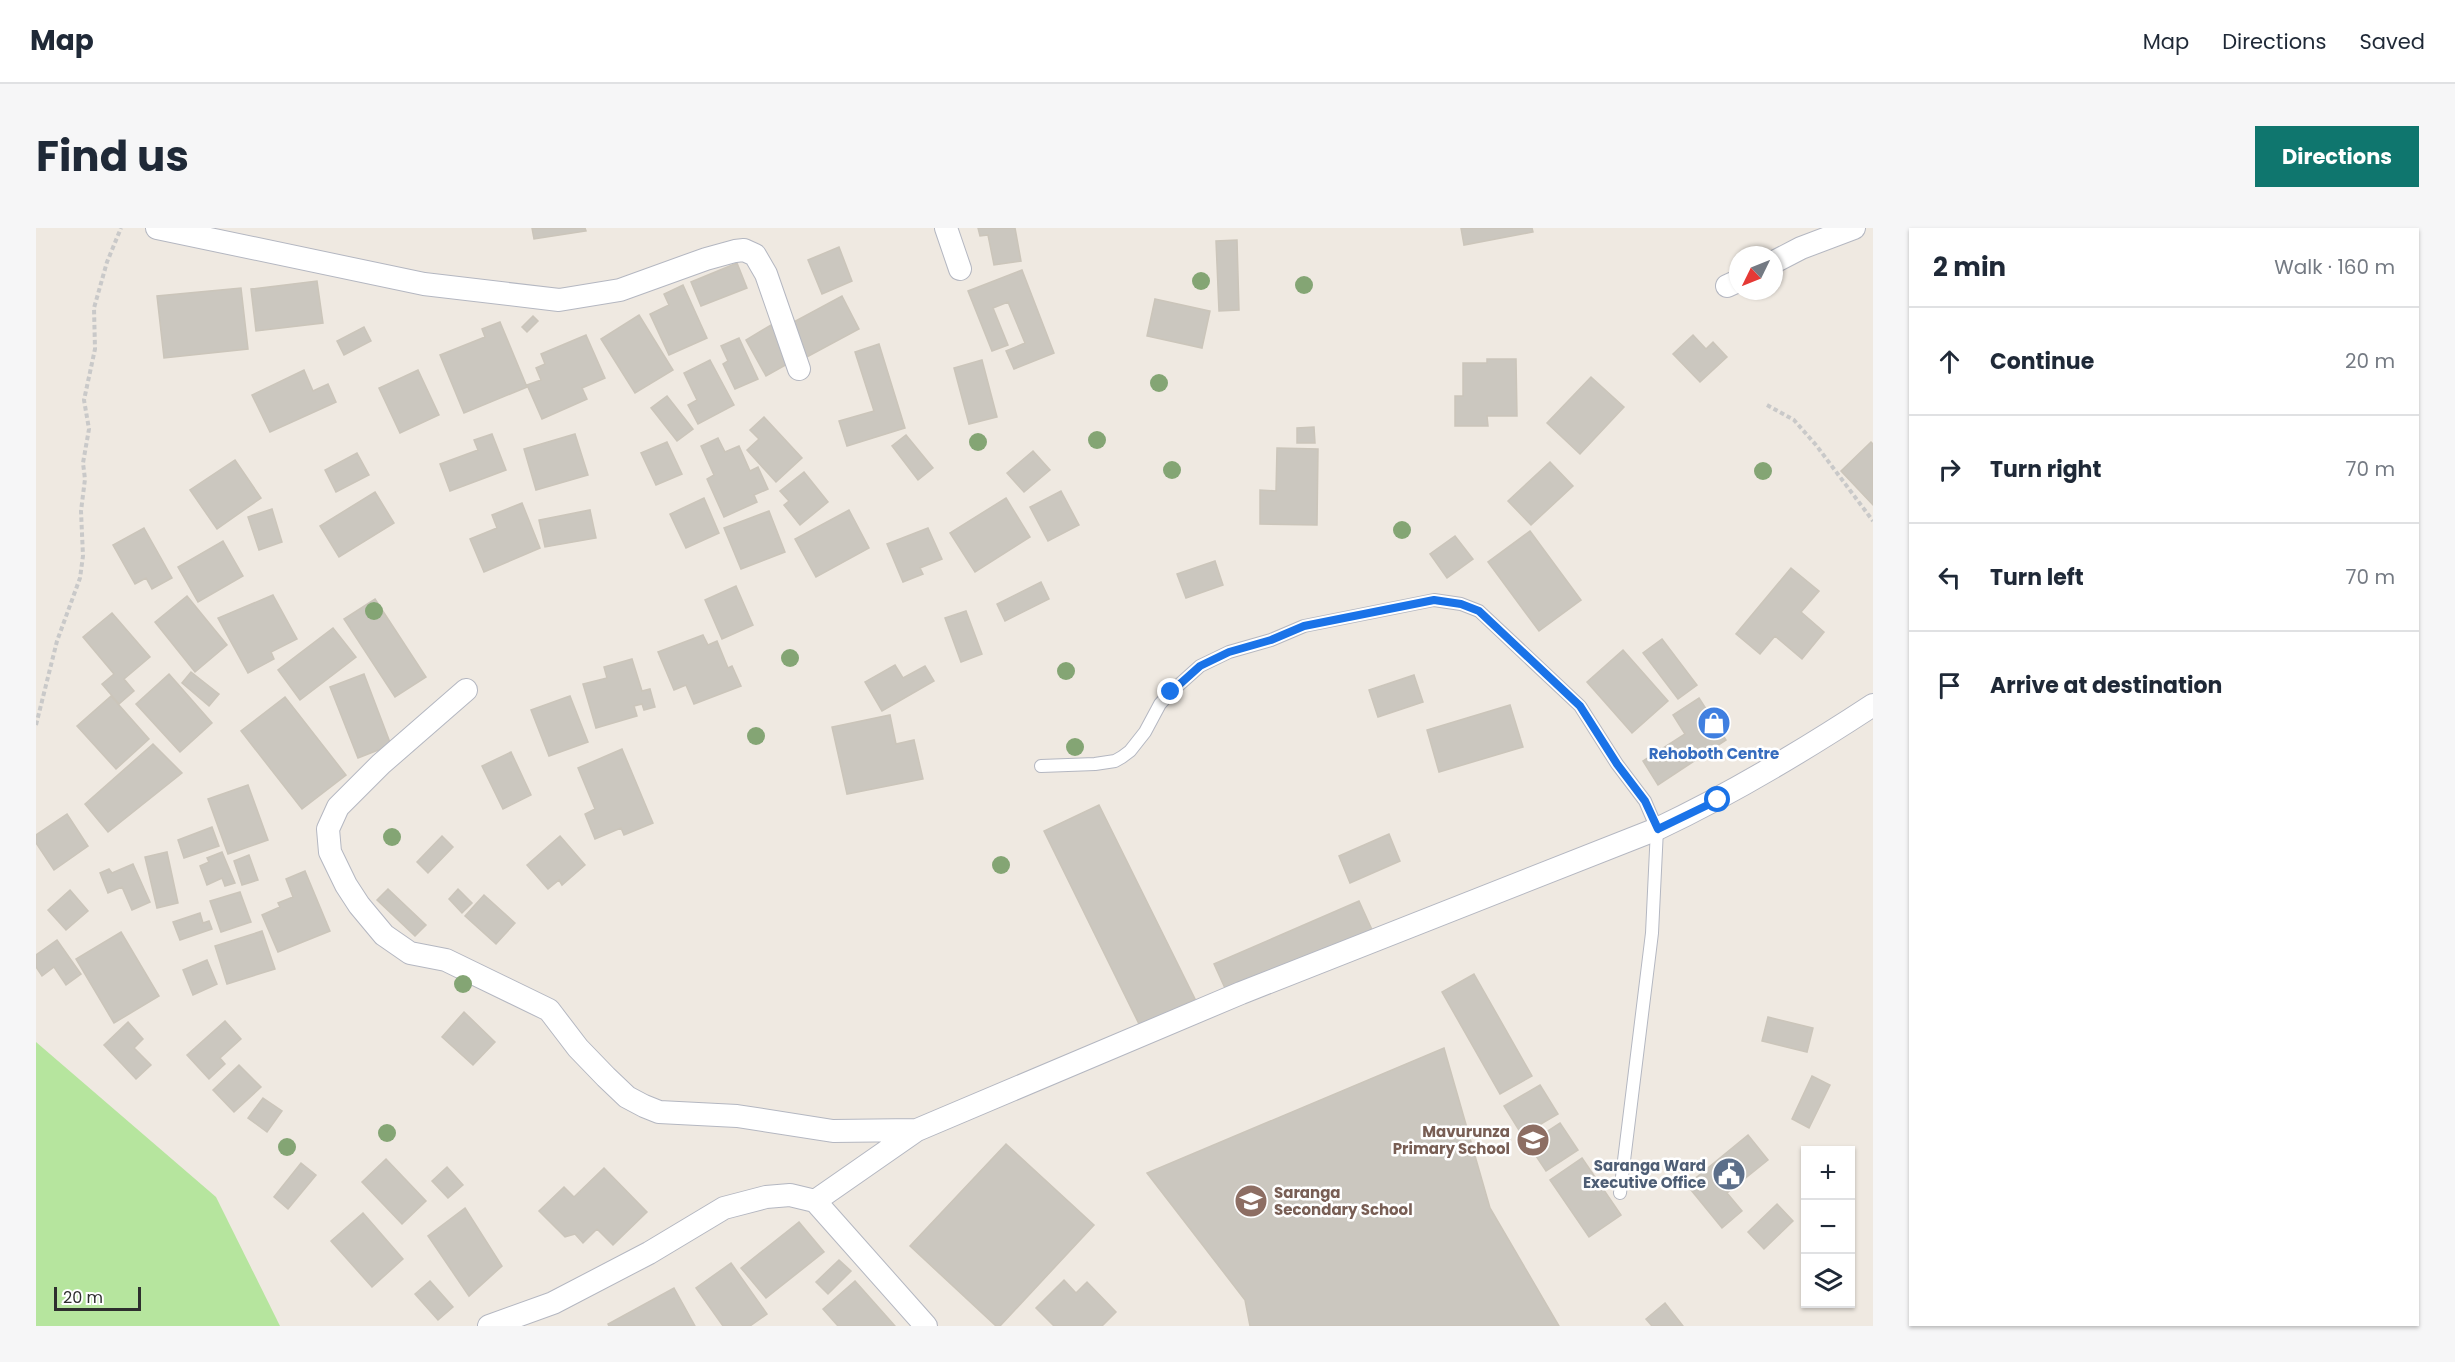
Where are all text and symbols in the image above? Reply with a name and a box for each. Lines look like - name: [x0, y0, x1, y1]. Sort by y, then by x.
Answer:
- text: Map: [30, 21, 94, 60]
- text: Map: [2143, 27, 2189, 56]
- text: Directions: [2222, 27, 2326, 56]
- text: Saved: [2359, 27, 2425, 56]
- button: Directions: [2255, 126, 2419, 187]
- text: Find us: [36, 127, 189, 186]
- north arrow: [1729, 246, 1783, 300]
- text: 2 min: [1933, 249, 2006, 285]
- text: Walk · 160 m: [2274, 253, 2395, 281]
- icon: ahead: [1933, 345, 1966, 378]
- text: Continue: [1990, 346, 2094, 377]
- text: 20 m: [2345, 347, 2395, 375]
- icon: right: [1933, 453, 1966, 486]
- text: Turn right: [1990, 454, 2101, 485]
- text: 70 m: [2346, 455, 2395, 483]
- icon: left: [1933, 561, 1966, 594]
- text: Turn left: [1990, 562, 2084, 593]
- text: 70 m: [2346, 563, 2395, 591]
- icon: arrive: [1933, 669, 1966, 702]
- text: Arrive at destination: [1990, 670, 2222, 701]
- route end: [1157, 678, 1183, 704]
- shop icon: Rehoboth Centre: [1696, 705, 1732, 741]
- place label: Rehoboth Centre: [1649, 743, 1779, 764]
- route start: [1704, 786, 1730, 812]
- place label: Mavurunza Primary School: [1393, 1121, 1510, 1159]
- school or university icon: Mavurunza Primary School: [1515, 1122, 1551, 1158]
- map controls: [1801, 1146, 1855, 1308]
- button: +: [1801, 1146, 1855, 1200]
- place label: Saranga Ward Executive Office: [1583, 1155, 1706, 1193]
- public building icon: Saranga Ward Executive Office: [1711, 1156, 1747, 1192]
- place label: Saranga Secondary School: [1274, 1182, 1413, 1220]
- school or university icon: Saranga Secondary School: [1233, 1183, 1269, 1219]
- button: −: [1801, 1200, 1855, 1254]
- button: layers: [1801, 1254, 1855, 1308]
- scale bar: [54, 1284, 141, 1312]
- text: 20 m: [63, 1286, 103, 1309]

